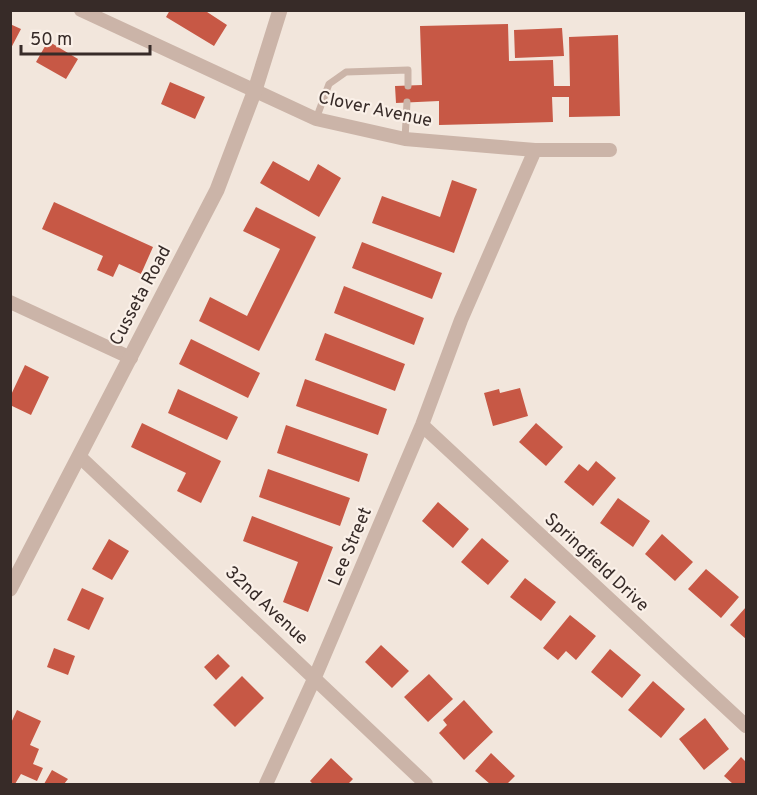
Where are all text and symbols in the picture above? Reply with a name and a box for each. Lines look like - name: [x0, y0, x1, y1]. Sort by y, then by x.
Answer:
- scale bar: [21, 18, 150, 56]
- text: 50 m: [30, 29, 72, 52]
- street label: Clover Avenue: [316, 87, 434, 133]
- street label: Cusseta Road: [105, 242, 177, 350]
- street label: Lee Street: [324, 504, 378, 590]
- street label: Springfield Drive: [539, 509, 653, 617]
- street label: 32nd Avenue: [220, 562, 312, 650]

